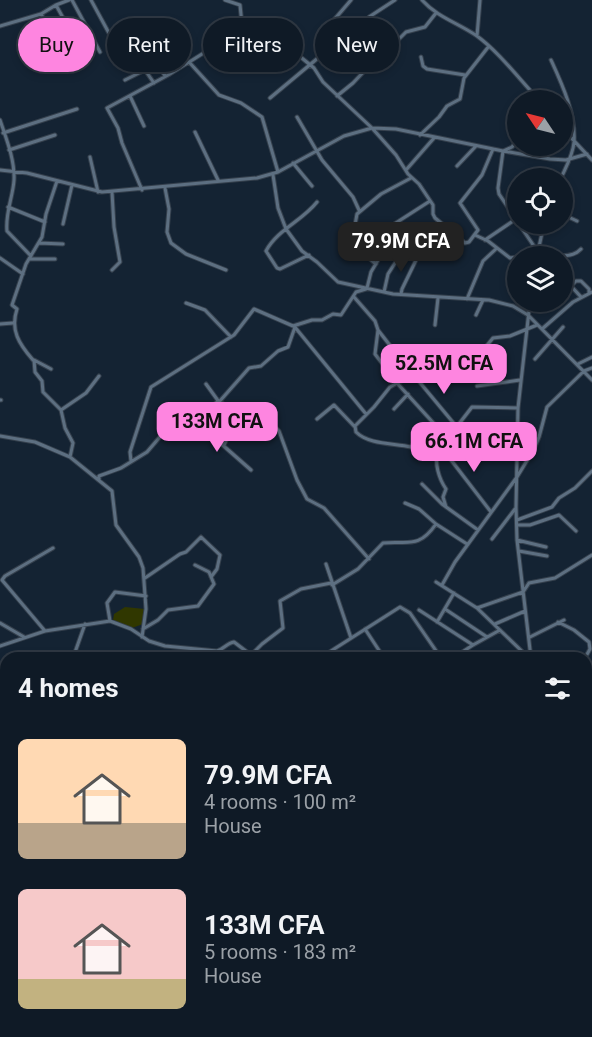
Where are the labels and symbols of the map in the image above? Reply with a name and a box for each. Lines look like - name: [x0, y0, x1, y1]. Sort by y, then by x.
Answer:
- north arrow: [507, 90, 573, 156]
- pin: 79.9M CFA: [332, 222, 470, 273]
- pin: 52.5M CFA: [375, 344, 513, 395]
- pin: 133M CFA: [155, 402, 279, 453]
- pin: 66.1M CFA: [405, 422, 543, 473]

